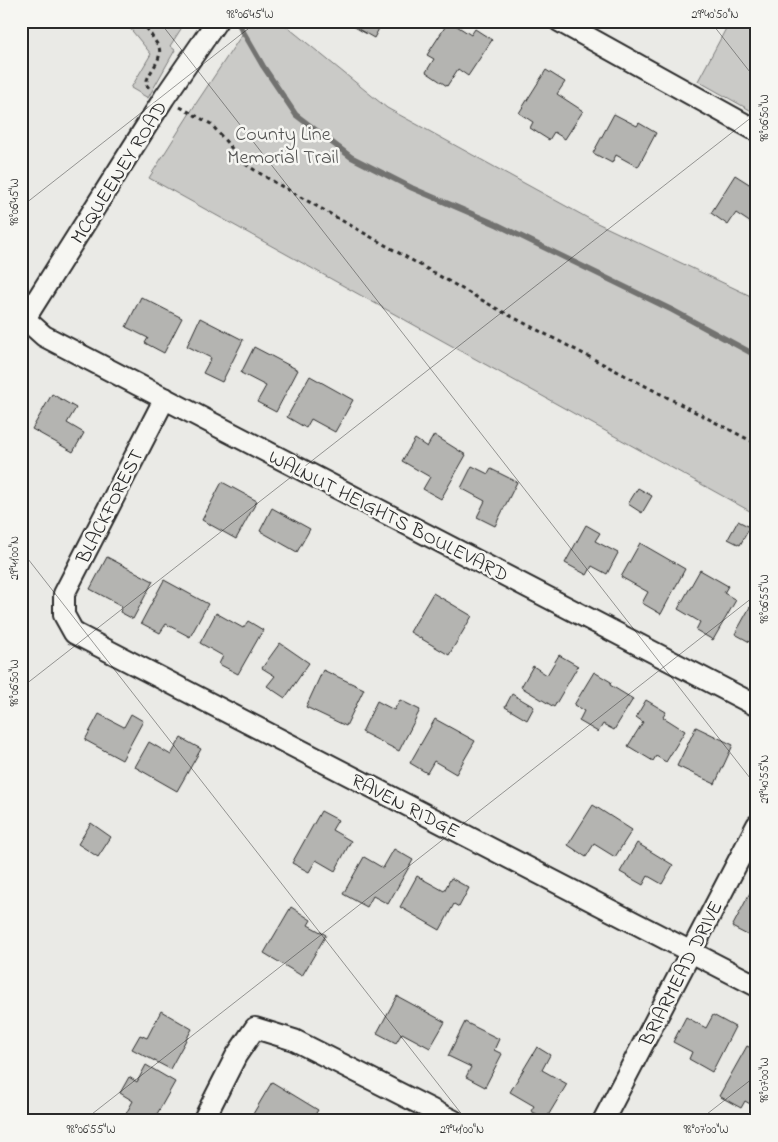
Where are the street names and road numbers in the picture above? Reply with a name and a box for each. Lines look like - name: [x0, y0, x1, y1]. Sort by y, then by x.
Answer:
- street label: MCQUEENEY ROAD: [65, 96, 176, 250]
- street label: WALNUT HEIGHTS BOULEVARD: [263, 444, 513, 591]
- street label: BLACKFOREST: [70, 445, 152, 570]
- street label: RAVEN RIDGE: [345, 767, 464, 847]
- street label: BRIARMEAD DRIVE: [633, 896, 731, 1053]

